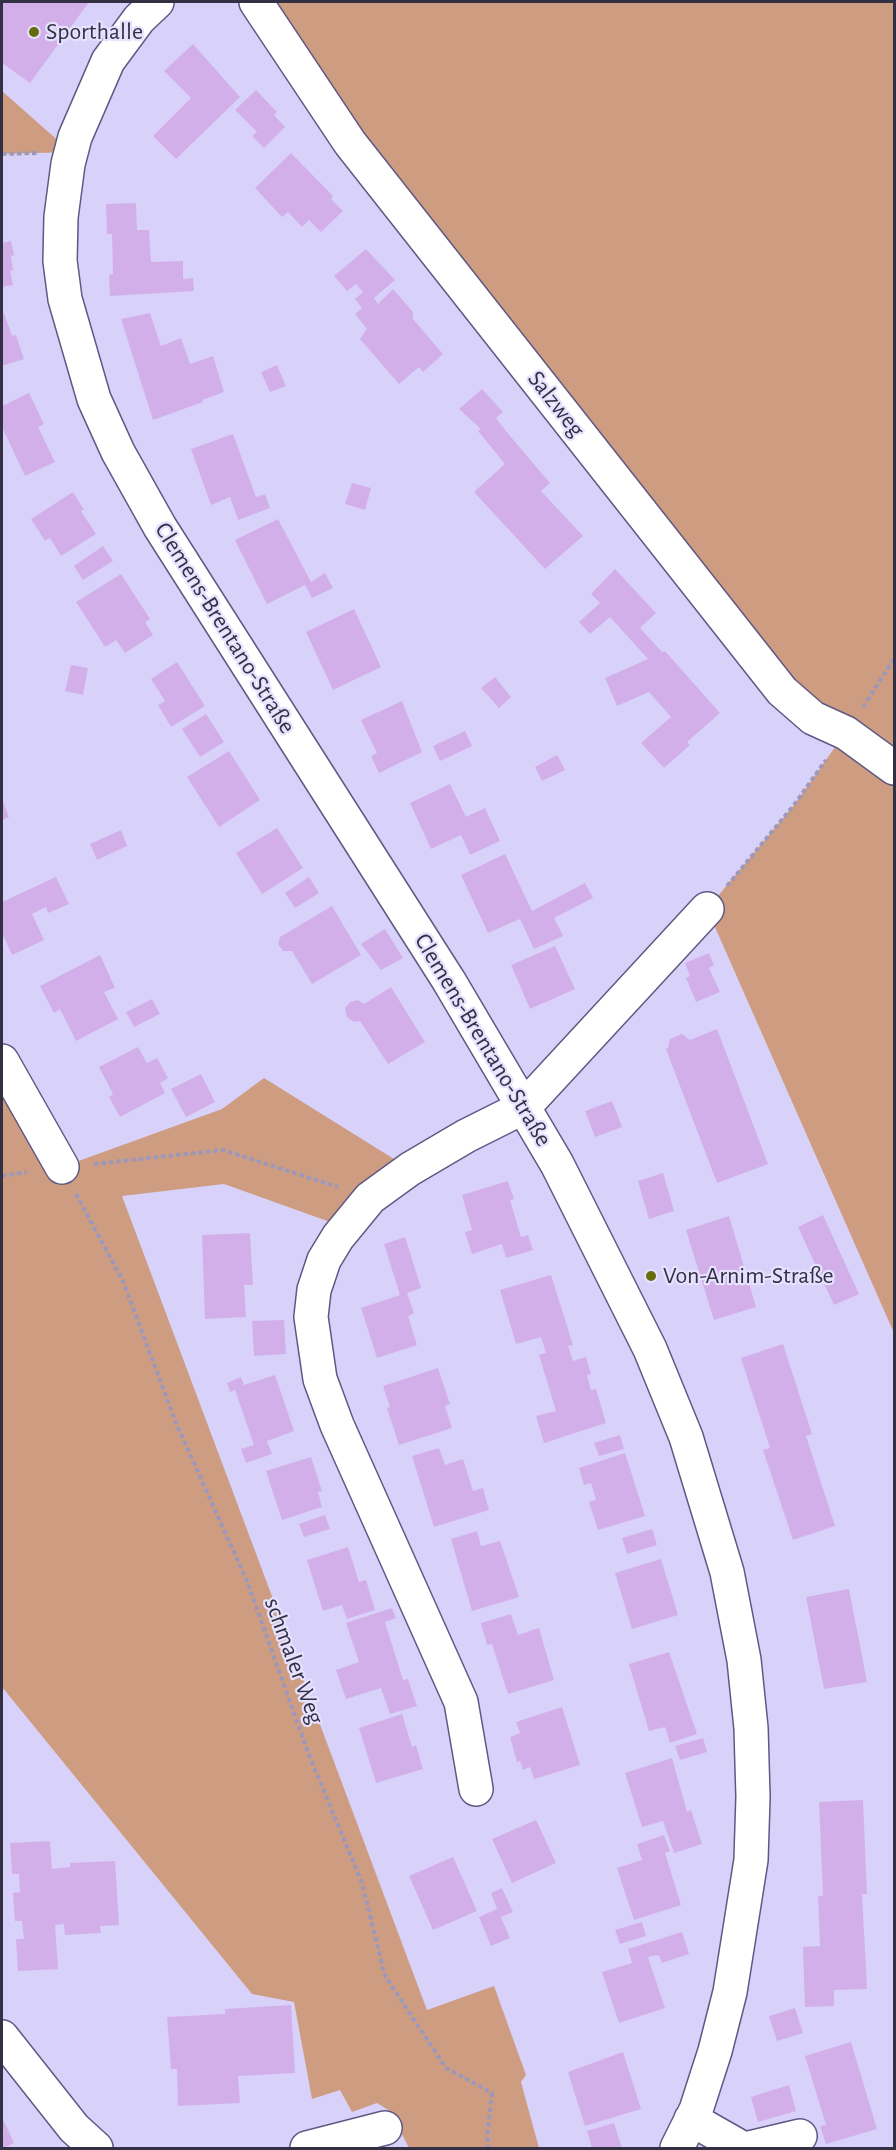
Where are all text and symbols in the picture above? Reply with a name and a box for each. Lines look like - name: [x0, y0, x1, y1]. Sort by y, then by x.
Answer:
- place label: Sporthalle: [46, 18, 143, 46]
- marker: Sporthalle: [27, 25, 41, 39]
- street label: Salzweg: [521, 365, 591, 443]
- street label: Clemens-Brentano-Straße: [148, 517, 302, 739]
- street label: Clemens-Brentano-Straße: [408, 928, 558, 1152]
- place label: Von-Arnim-Straße: [663, 1262, 834, 1290]
- marker: Von-Arnim-Straße: [644, 1269, 658, 1283]
- street label: schmaler Weg: [258, 1594, 330, 1728]

